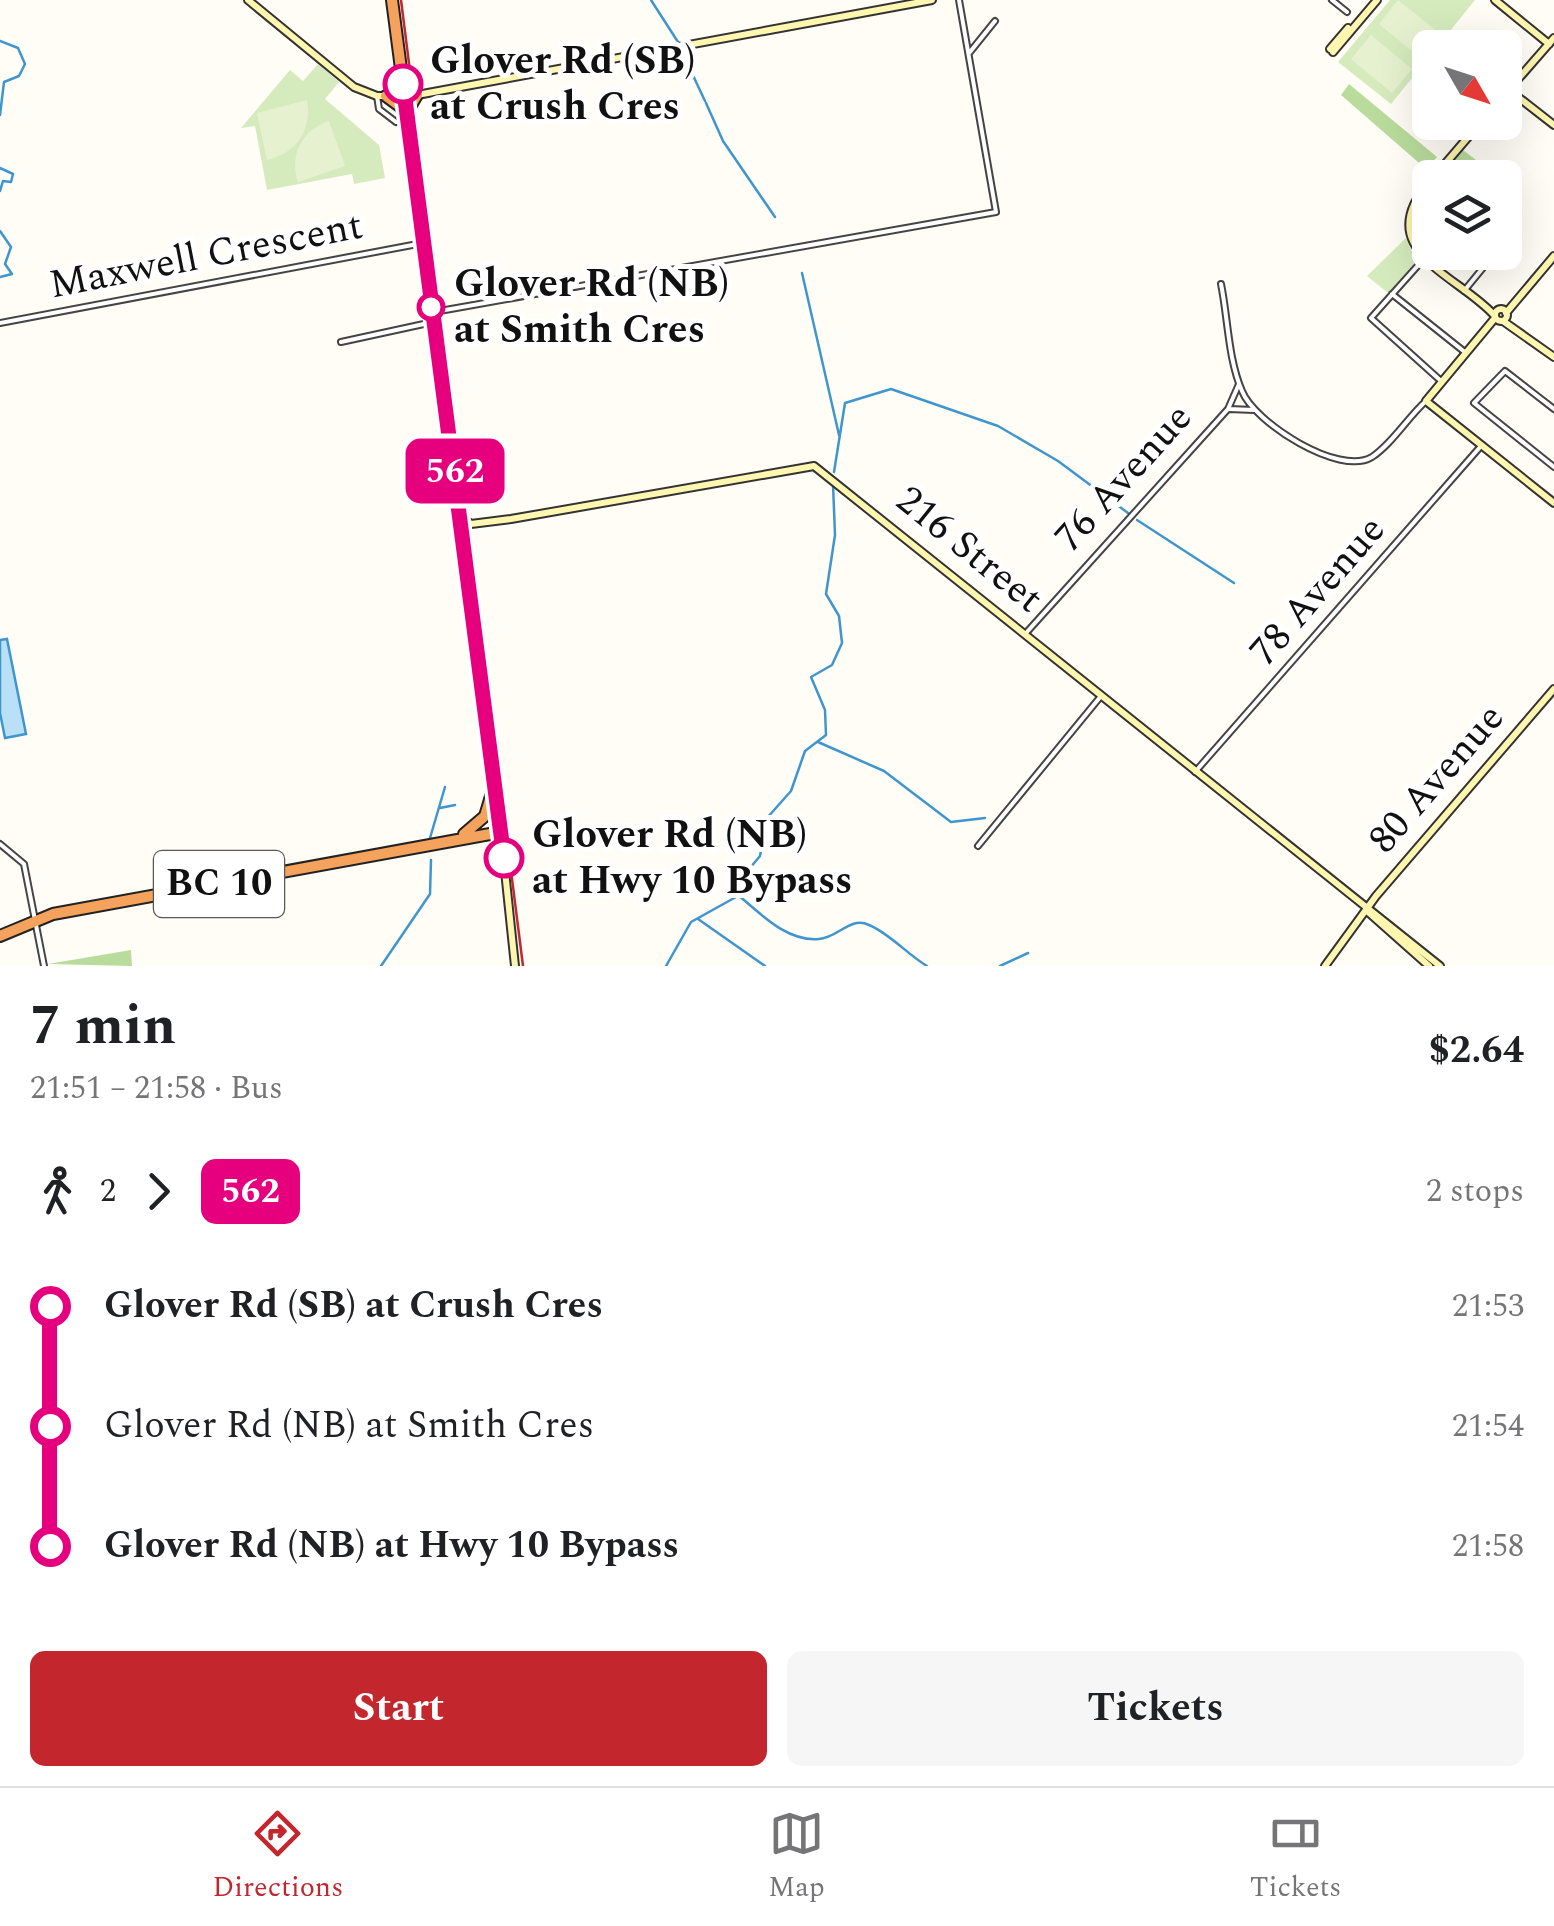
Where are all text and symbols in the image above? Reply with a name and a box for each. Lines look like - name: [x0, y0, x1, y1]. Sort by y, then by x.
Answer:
- north arrow: [1412, 30, 1522, 140]
- map controls: [1412, 30, 1522, 270]
- place label: Glover Rd (SB) at Crush Cres: [430, 31, 695, 138]
- marker: Glover Rd (SB) at Crush Cres: [384, 65, 422, 103]
- button: layers: [1412, 160, 1522, 270]
- street label: Maxwell Crescent: [44, 196, 368, 316]
- place label: Glover Rd (NB) at Smith Cres: [454, 254, 729, 361]
- marker: Glover Rd (NB) at Smith Cres: [418, 294, 444, 320]
- street label: 76 Avenue: [1040, 390, 1208, 566]
- line badge: 562: [398, 438, 512, 504]
- text: 562: [426, 445, 484, 498]
- street label: 216 Street: [882, 471, 1056, 629]
- street label: 78 Avenue: [1235, 502, 1401, 680]
- street label: 80 Avenue: [1354, 690, 1520, 868]
- place label: Glover Rd (NB) at Hwy 10 Bypass: [532, 805, 853, 912]
- marker: Glover Rd (NB) at Hwy 10 Bypass: [485, 839, 523, 877]
- road number: BC 10: [154, 851, 284, 917]
- text: 7 min: [30, 985, 176, 1068]
- text: $2.64: [1429, 1022, 1524, 1080]
- text: 21:51 – 21:58 · Bus: [30, 1064, 283, 1113]
- icon: walk: [30, 1164, 85, 1219]
- icon: forward: [131, 1164, 186, 1219]
- text: 562: [221, 1165, 280, 1218]
- text: 2: [100, 1167, 116, 1216]
- text: 2 stops: [1426, 1167, 1524, 1216]
- text: Glover Rd (SB) at Crush Cres: [104, 1277, 603, 1335]
- text: 21:53: [1452, 1282, 1524, 1331]
- text: Glover Rd (NB) at Smith Cres: [104, 1397, 594, 1455]
- text: 21:54: [1452, 1402, 1524, 1451]
- text: Glover Rd (NB) at Hwy 10 Bypass: [104, 1517, 679, 1575]
- text: 21:58: [1452, 1522, 1524, 1571]
- button: Start: [30, 1651, 767, 1766]
- button: Tickets: [787, 1651, 1524, 1766]
- tab: Directions: [213, 1806, 343, 1909]
- tab: Map: [768, 1806, 825, 1909]
- tab: Tickets: [1250, 1806, 1341, 1909]

